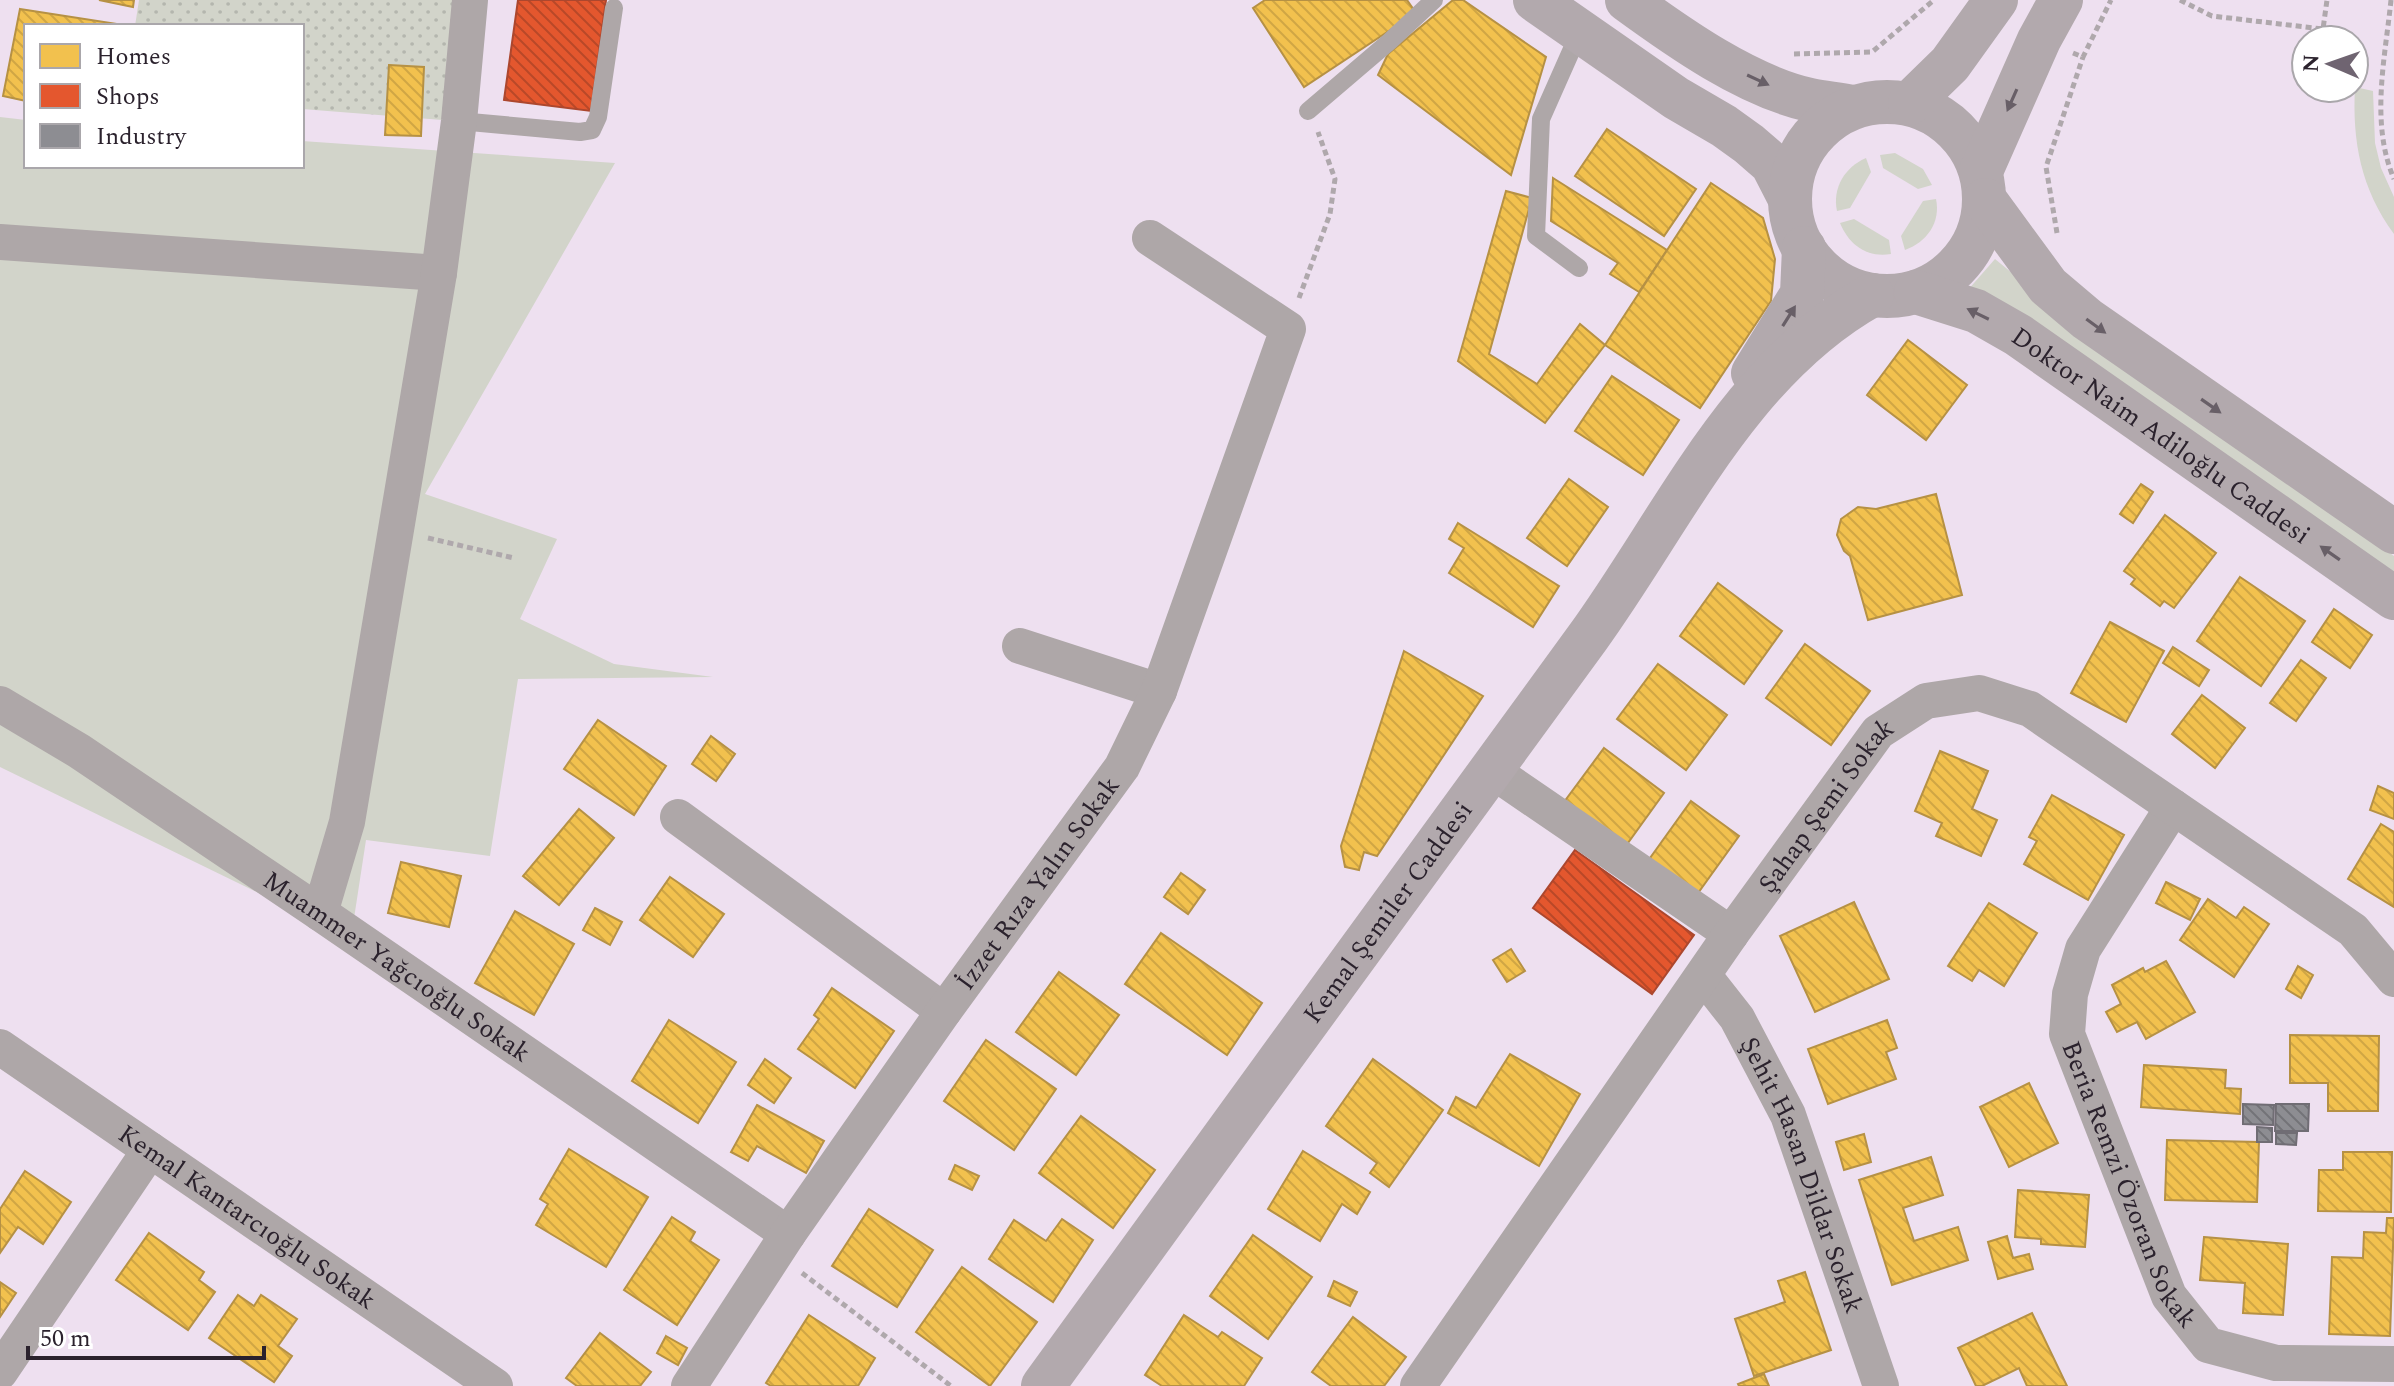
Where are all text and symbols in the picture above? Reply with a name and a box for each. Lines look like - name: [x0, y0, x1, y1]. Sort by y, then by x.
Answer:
- legend: [24, 24, 304, 168]
- north arrow: [2290, 24, 2370, 104]
- text: Homes: [96, 39, 171, 75]
- text: N: [2295, 54, 2328, 73]
- one-way arrow: [1746, 74, 1770, 87]
- text: Shops: [96, 79, 160, 115]
- one-way arrow: [2006, 88, 2019, 111]
- text: Industry: [96, 119, 188, 155]
- one-way arrow: [1781, 305, 1795, 327]
- one-way arrow: [1966, 307, 1989, 321]
- street label: Doktor Naim Adiloğlu Caddesi: [2003, 317, 2318, 555]
- one-way arrow: [2086, 317, 2107, 333]
- one-way arrow: [2201, 398, 2222, 413]
- one-way arrow: [2320, 546, 2341, 561]
- street label: Şahap Şemi Sokak: [1748, 708, 1902, 901]
- street label: İzzet Rıza Yalın Sokak: [946, 768, 1130, 999]
- street label: Kemal Şemiler Caddesi: [1294, 793, 1483, 1032]
- street label: Muammer Yağcıoğlu Sokak: [255, 861, 539, 1073]
- street label: Şehit Hasan Dildar Sokak: [1729, 1030, 1874, 1319]
- street label: Beria Remzi Özoran Sokak: [2051, 1035, 2206, 1337]
- street label: Kemal Kantarcıoğlu Sokak: [110, 1115, 384, 1320]
- scale bar: [28, 1310, 264, 1360]
- text: 50 m: [40, 1321, 91, 1357]

